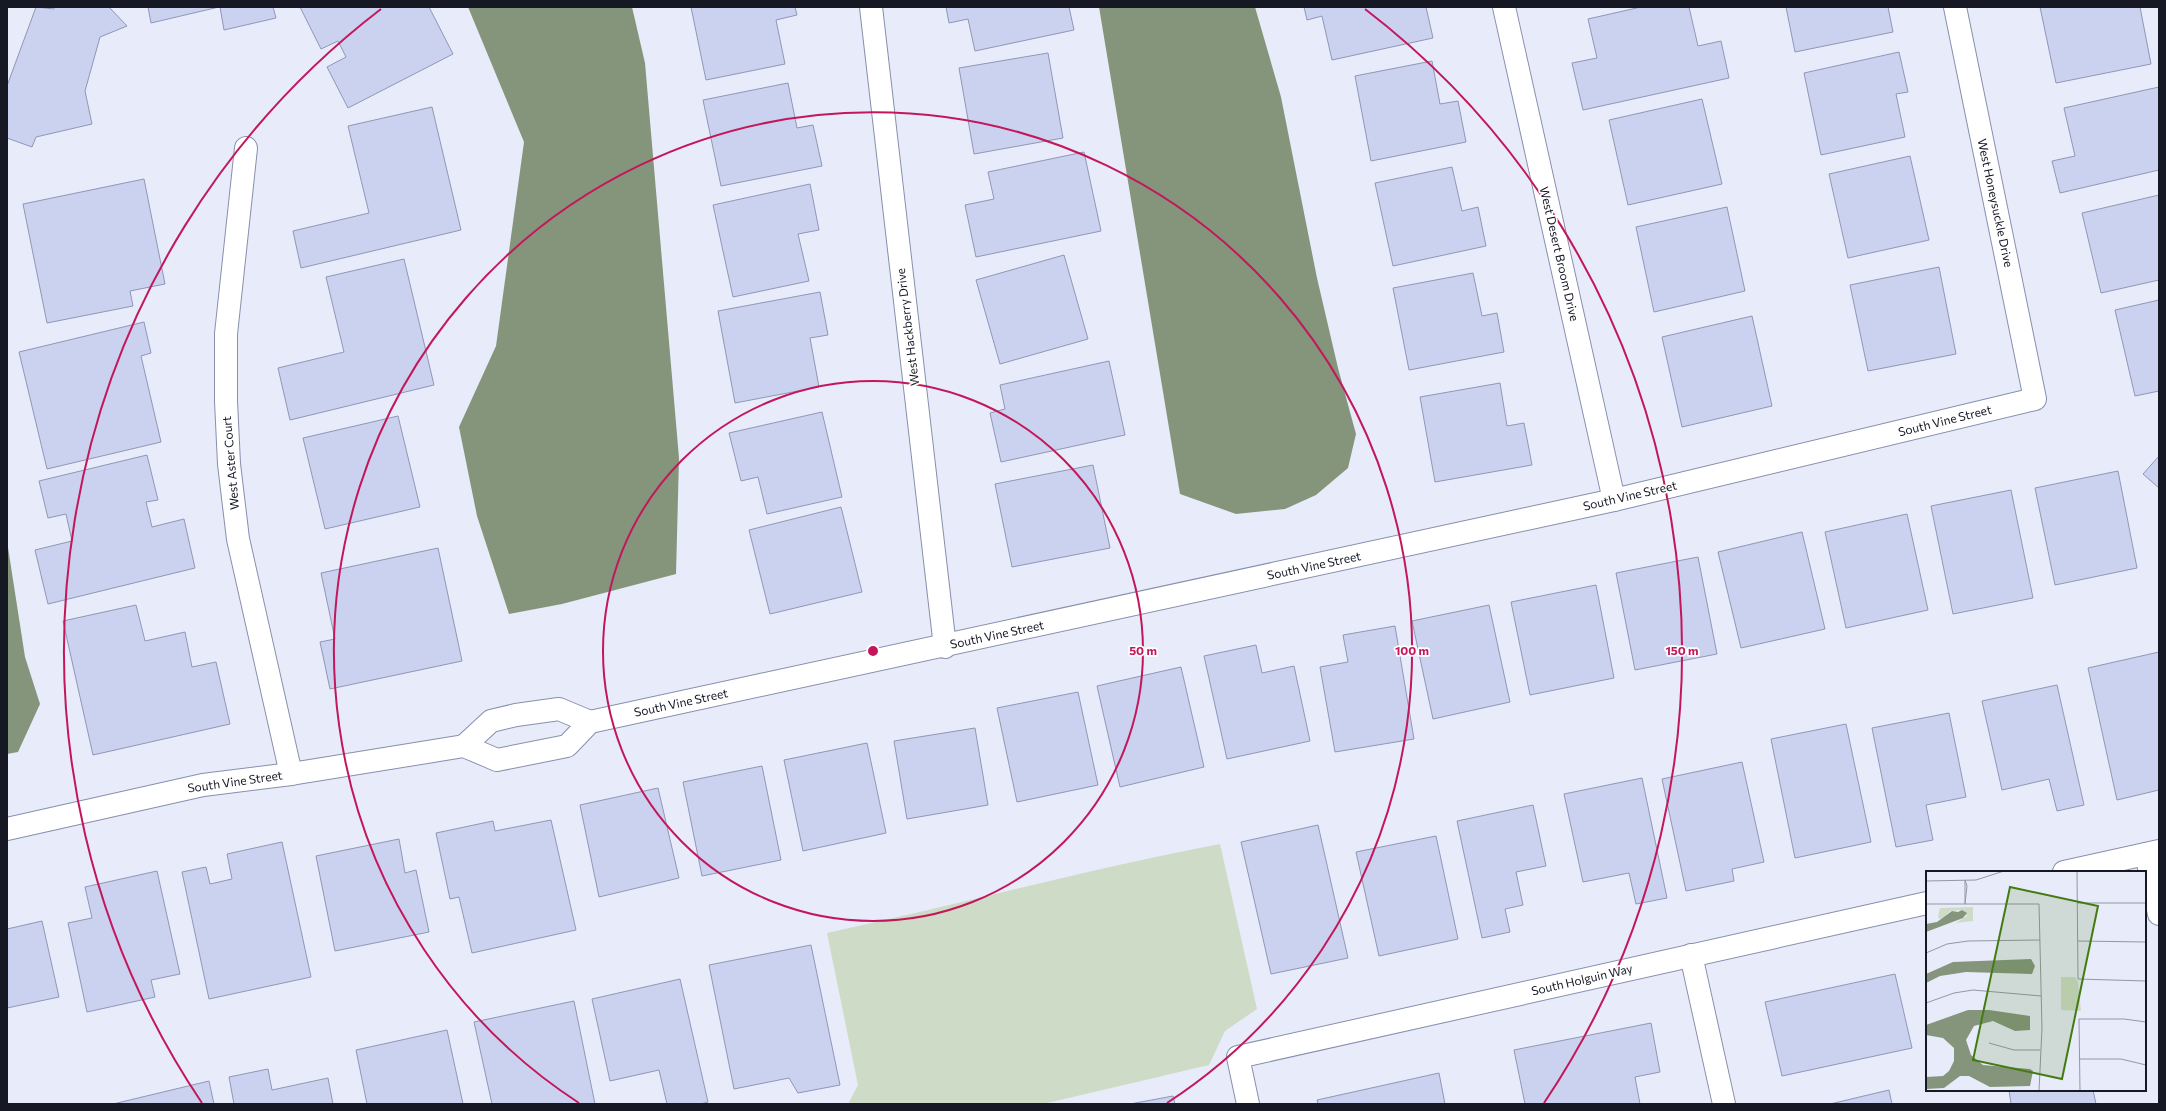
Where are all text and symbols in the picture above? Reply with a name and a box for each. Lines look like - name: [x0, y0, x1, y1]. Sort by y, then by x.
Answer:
- street label: West Honeysuckle Drive: [1976, 137, 2016, 268]
- street label: West Desert Broom Drive: [1538, 185, 1582, 322]
- street label: West Hackberry Drive: [893, 267, 921, 387]
- street label: South Vine Street: [1897, 402, 1993, 438]
- street label: West Aster Court: [219, 416, 241, 511]
- street label: South Vine Street: [1582, 477, 1678, 513]
- street label: South Vine Street: [1266, 548, 1362, 582]
- street label: South Vine Street: [949, 617, 1045, 651]
- text: 50 m: [1129, 643, 1157, 657]
- text: 100 m: [1395, 643, 1429, 657]
- text: 150 m: [1665, 643, 1699, 657]
- centre of rings: [866, 644, 880, 658]
- street label: South Vine Street: [633, 685, 729, 719]
- street label: South Vine Street: [186, 767, 283, 795]
- inset map: [1926, 871, 2146, 1091]
- street label: South Holguin Way: [1530, 961, 1634, 998]

